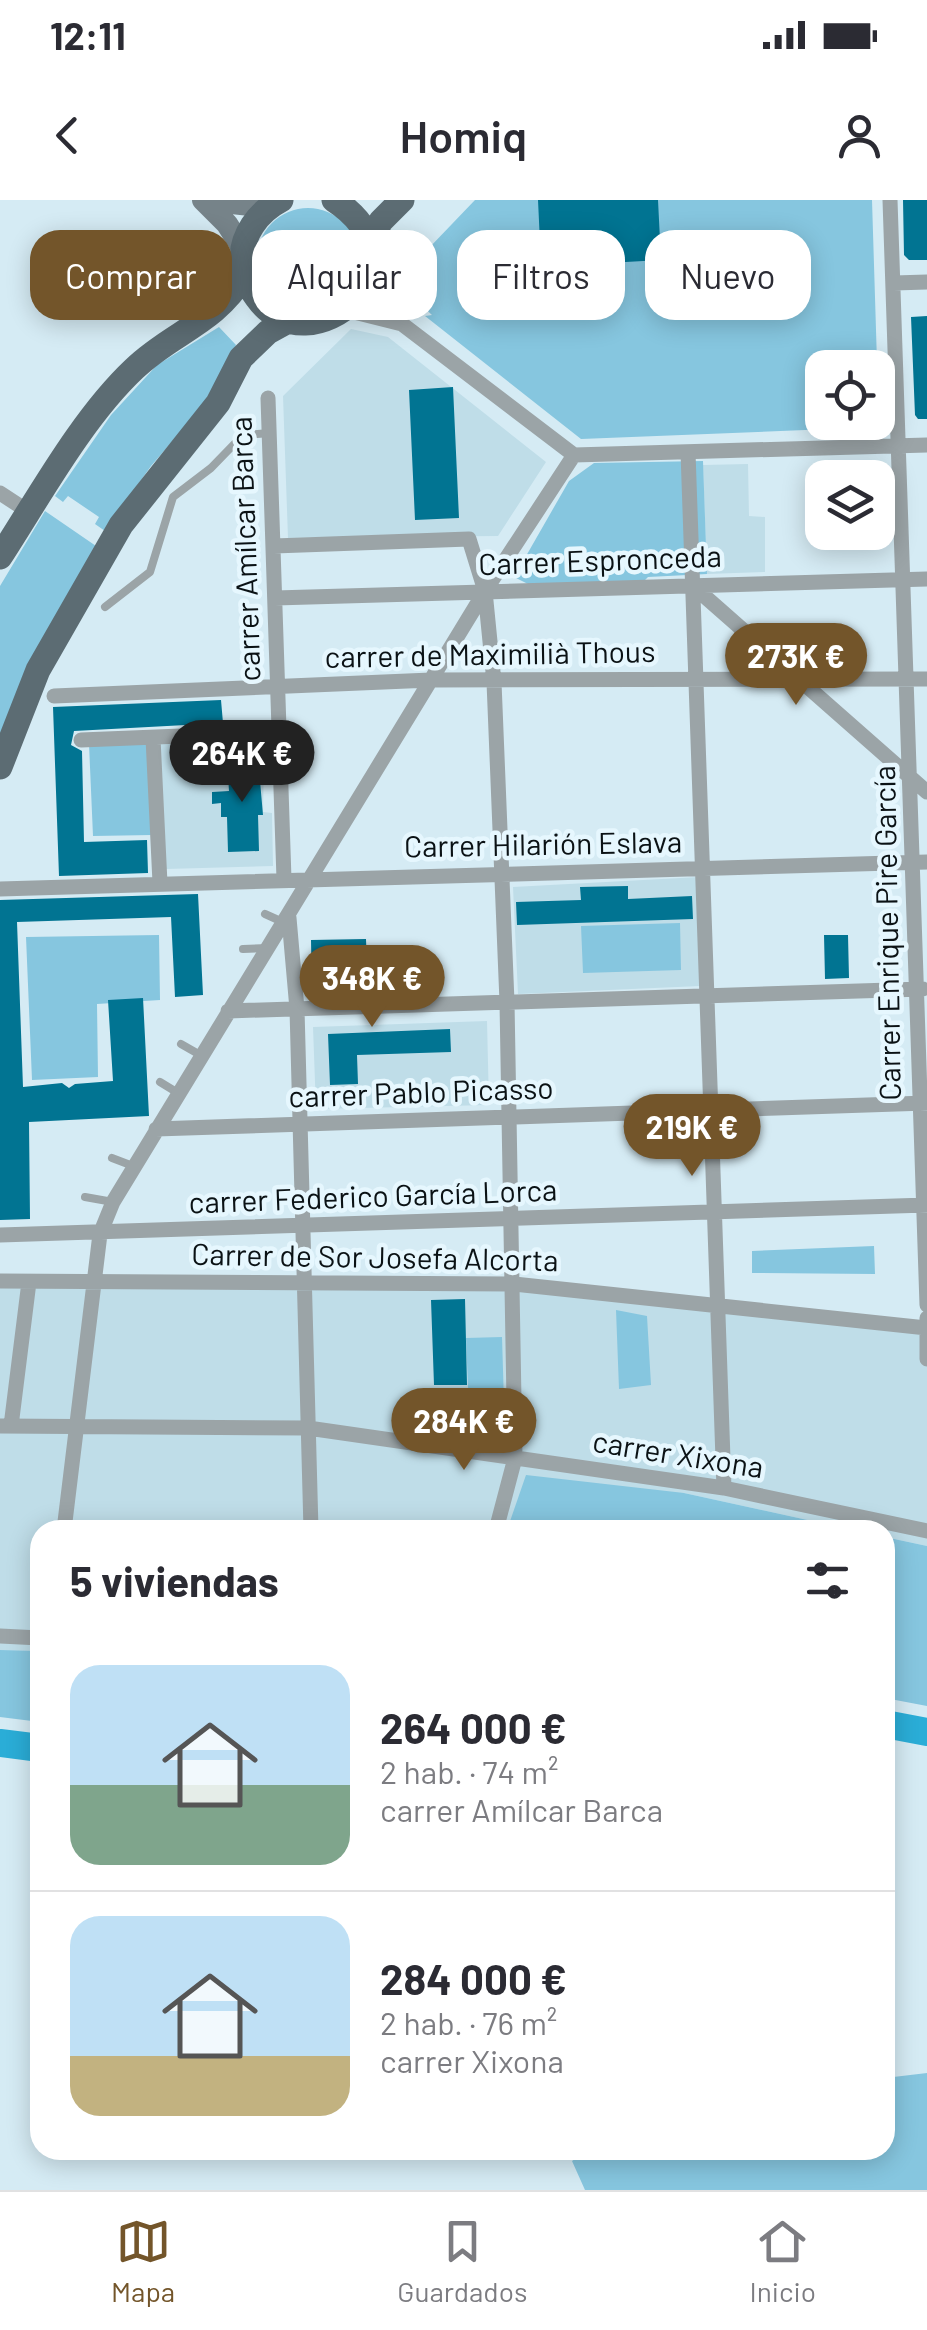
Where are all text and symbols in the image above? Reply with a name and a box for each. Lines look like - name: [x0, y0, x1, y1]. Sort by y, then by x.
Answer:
- text: 12:11: [50, 12, 126, 58]
- icon: back: [40, 108, 95, 163]
- text: Homiq: [400, 108, 527, 162]
- icon: person: [832, 108, 887, 163]
- chip: Comprar: [30, 230, 232, 320]
- chip: Alquilar: [252, 230, 437, 320]
- chip: Filtros: [457, 230, 625, 320]
- chip: Nuevo: [645, 230, 811, 320]
- map controls: [805, 350, 895, 550]
- button: locate: [805, 350, 895, 440]
- street label: carrer Amílcar Barca: [221, 416, 267, 682]
- button: layers: [805, 460, 895, 550]
- street label: Carrer Espronceda: [478, 537, 722, 581]
- pin: 273K €: [715, 623, 877, 708]
- street label: carrer de Maximilià Thous: [324, 632, 656, 674]
- text: 273K €: [747, 636, 845, 674]
- pin: 264K €: [161, 720, 323, 805]
- text: 264K €: [191, 733, 293, 771]
- street label: Carrer Enrique Pire García: [865, 765, 907, 1101]
- street label: Carrer Hilarión Eslava: [404, 823, 682, 863]
- pin: 348K €: [291, 945, 453, 1030]
- text: 348K €: [322, 958, 422, 996]
- street label: carrer Pablo Picasso: [288, 1068, 554, 1114]
- pin: 219K €: [611, 1094, 773, 1179]
- text: 219K €: [646, 1107, 738, 1145]
- street label: carrer Federico García Lorca: [188, 1171, 558, 1219]
- street label: Carrer de Sor Josefa Alcorta: [191, 1235, 559, 1277]
- pin: 284K €: [383, 1388, 545, 1473]
- text: 284K €: [413, 1401, 515, 1439]
- street label: carrer Xixona: [590, 1422, 766, 1484]
- icon: filters: [800, 1553, 855, 1608]
- text: 5 viviendas: [70, 1555, 279, 1605]
- text: 264 000 €: [380, 1702, 567, 1752]
- icon: home: [150, 1705, 270, 1825]
- text: 2 hab. · 74 m²: [380, 1752, 558, 1790]
- text: carrer Amílcar Barca: [380, 1790, 663, 1828]
- text: 284 000 €: [380, 1953, 567, 2003]
- icon: home: [150, 1956, 270, 2076]
- text: 2 hab. · 76 m²: [380, 2003, 557, 2041]
- text: carrer Xixona: [380, 2041, 564, 2079]
- tab: Mapa: [111, 2214, 175, 2308]
- tab: Guardados: [397, 2214, 527, 2308]
- tab: Inicio: [749, 2214, 816, 2308]

